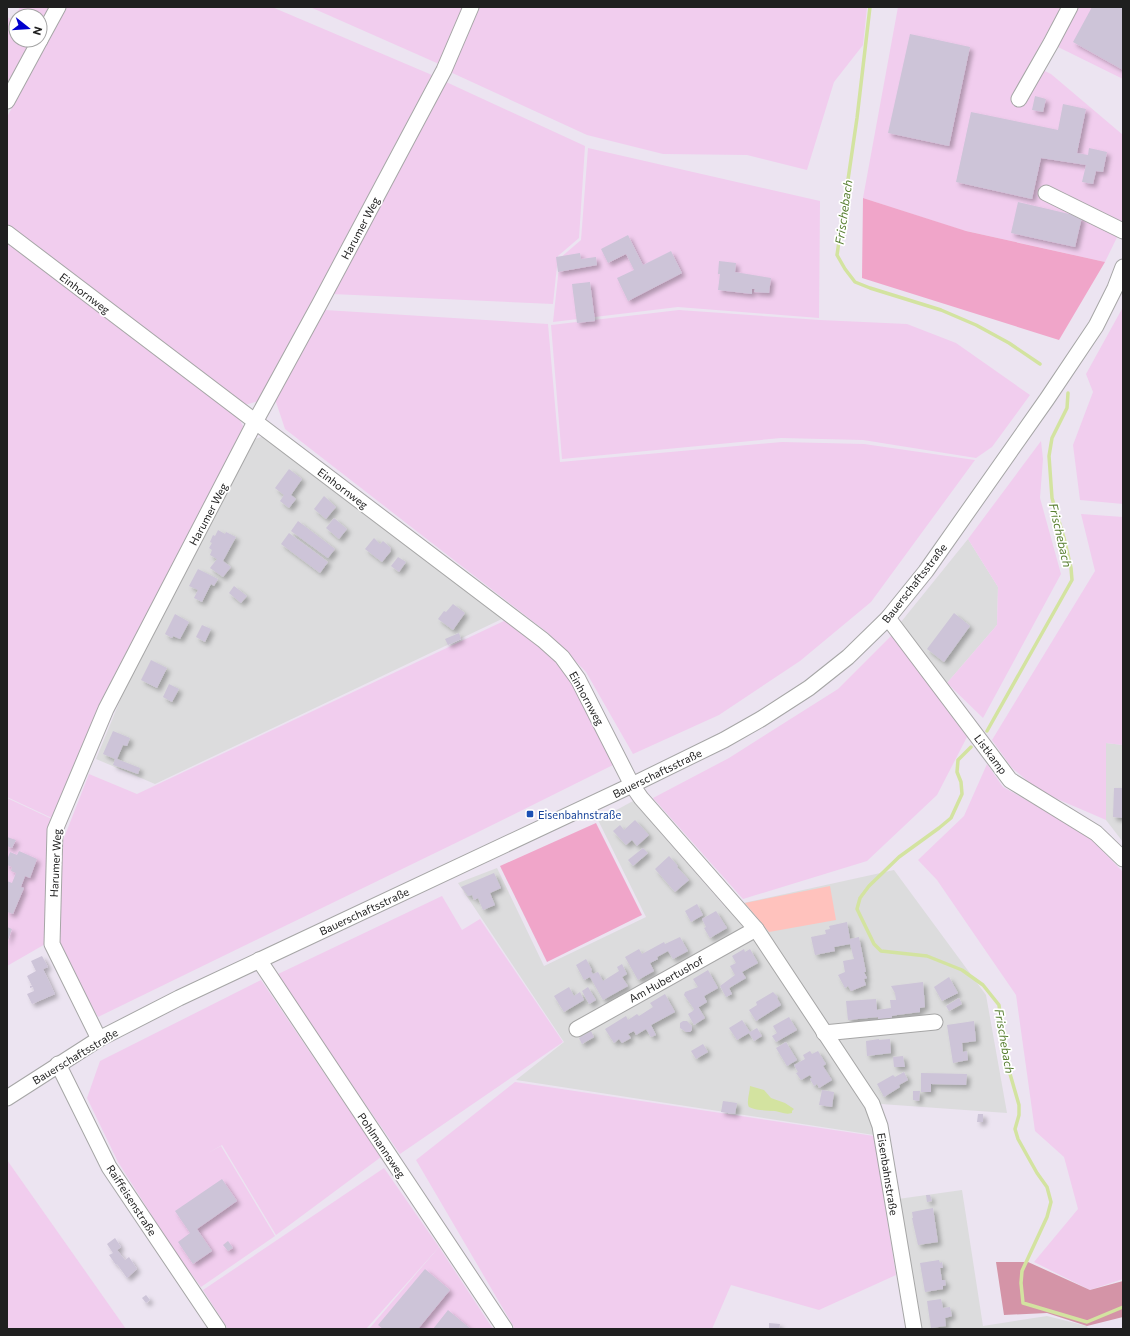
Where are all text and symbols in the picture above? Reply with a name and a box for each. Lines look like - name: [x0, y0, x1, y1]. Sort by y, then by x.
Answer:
- north arrow: [8, 8, 48, 48]
- text: N: [31, 25, 45, 37]
- water label: Frischebach: [832, 179, 854, 245]
- street label: Harumer Weg: [338, 195, 382, 261]
- street label: Einhornweg: [57, 270, 113, 316]
- street label: Einhornweg: [315, 465, 371, 511]
- street label: Harumer Weg: [186, 481, 230, 547]
- water label: Frischebach: [1047, 502, 1075, 569]
- street label: Bauerschaftsstraße: [879, 540, 949, 625]
- street label: Einhornweg: [567, 669, 607, 727]
- street label: Listkamp: [972, 732, 1010, 776]
- street label: Bauerschaftsstraße: [610, 746, 704, 800]
- place label: Eisenbahnstraße: [538, 808, 622, 821]
- marker: Eisenbahnstraße: [525, 809, 535, 819]
- street label: Harumer Weg: [47, 828, 63, 898]
- street label: Bauerschaftsstraße: [317, 884, 411, 937]
- street label: Am Hubertushof: [626, 953, 706, 1005]
- water label: Frischebach: [992, 1008, 1018, 1075]
- street label: Bauerschaftsstraße: [30, 1025, 120, 1087]
- street label: Pohlmannsweg: [355, 1110, 409, 1180]
- street label: Eisenbahnstraße: [875, 1132, 901, 1216]
- street label: Raiffeisenstraße: [104, 1162, 160, 1238]

